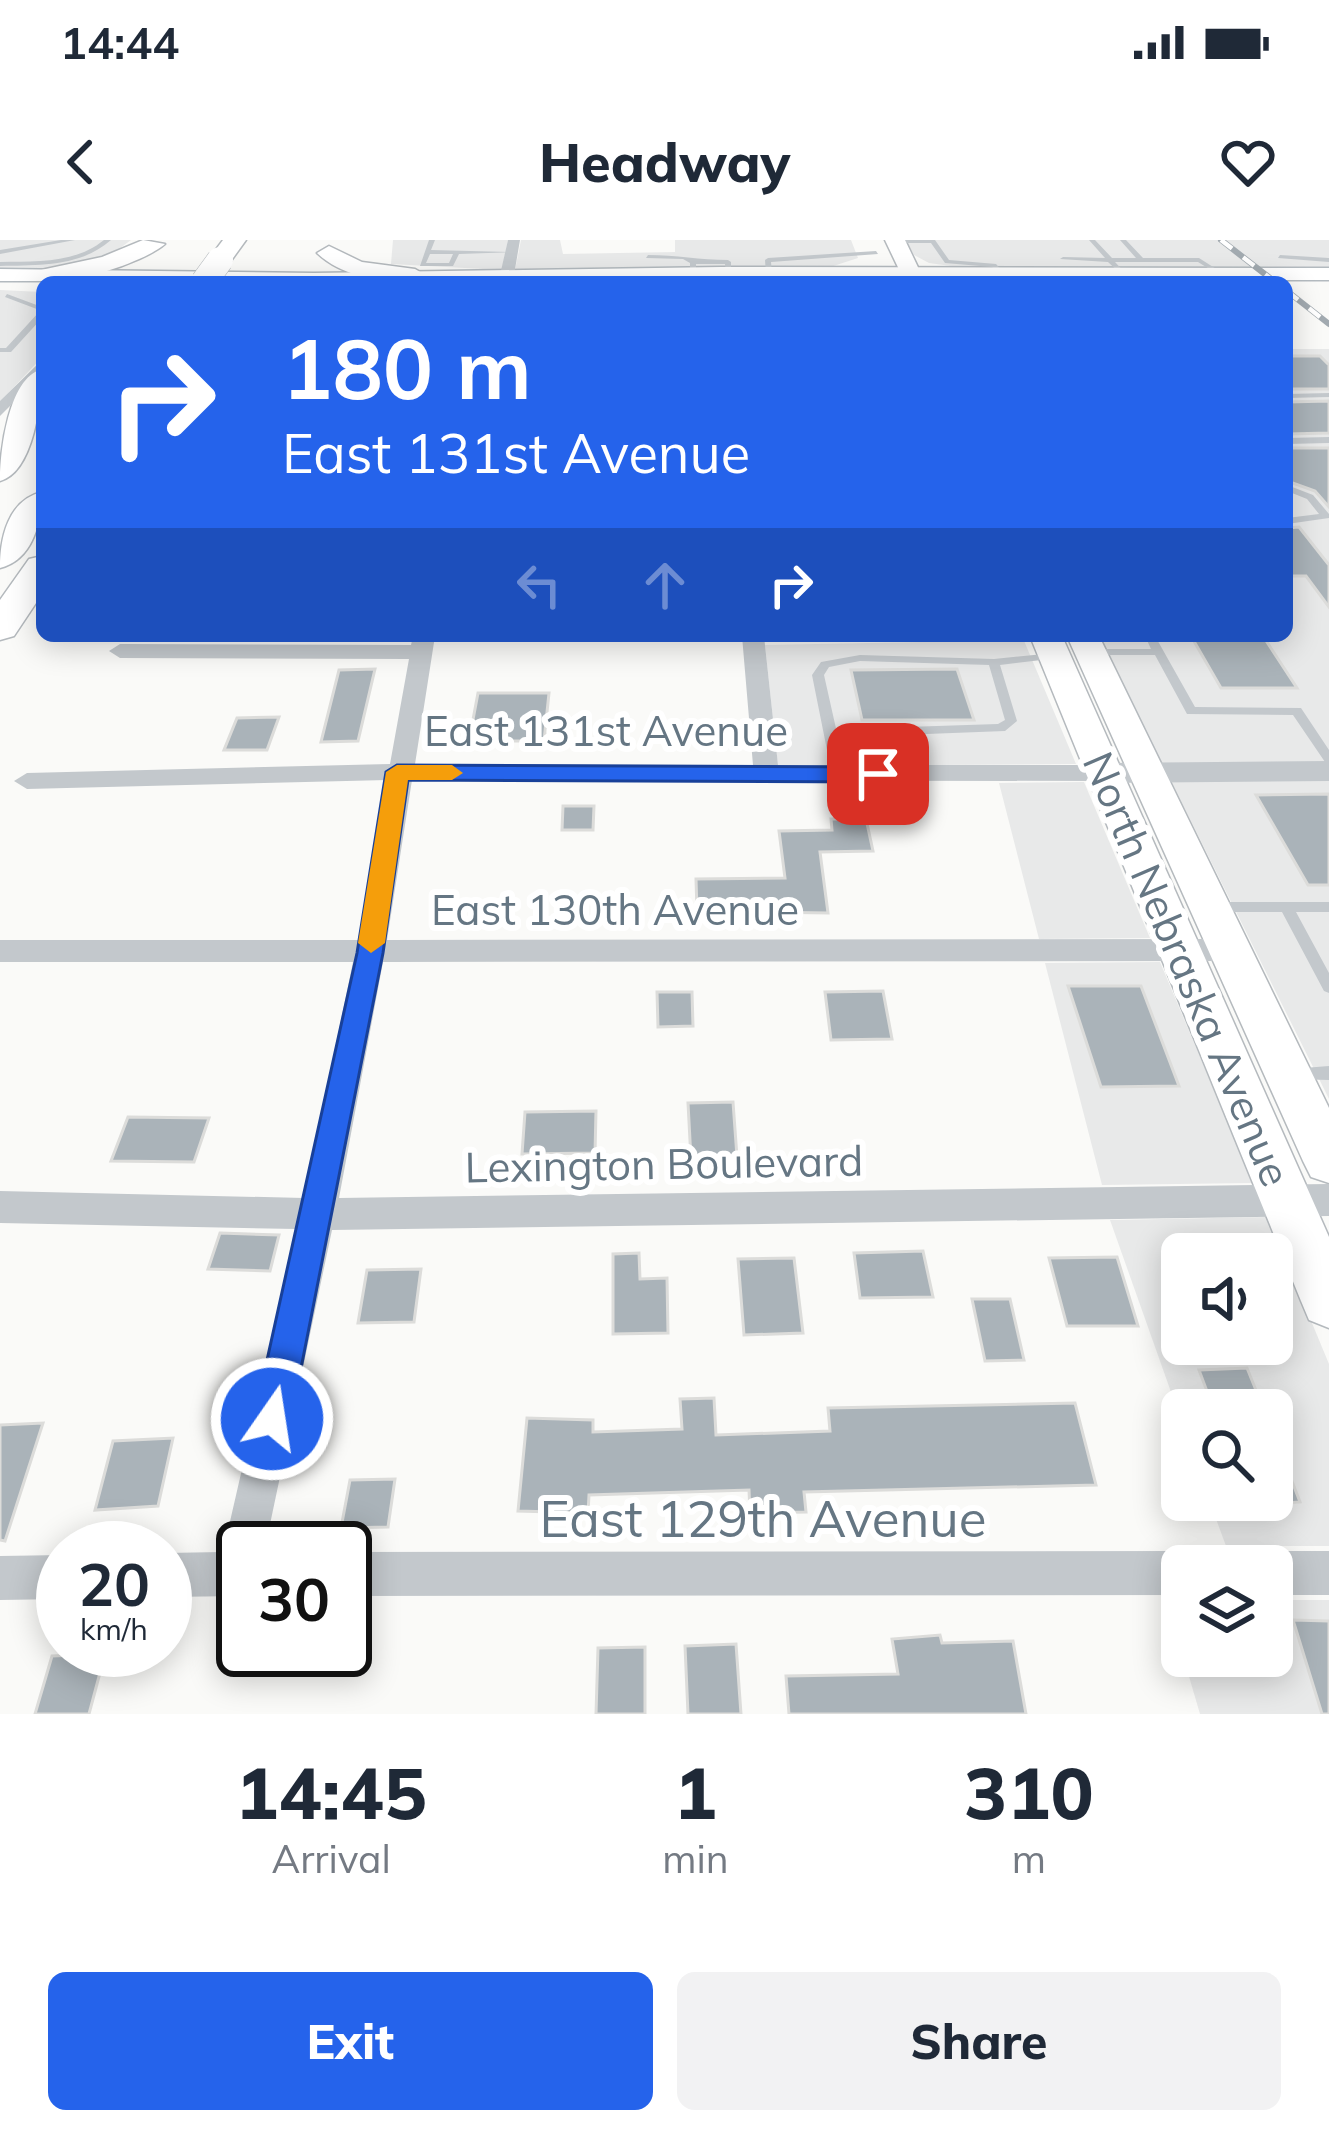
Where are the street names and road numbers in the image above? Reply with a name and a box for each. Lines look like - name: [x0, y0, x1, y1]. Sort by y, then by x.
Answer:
- street label: East 131st Avenue: [424, 704, 788, 757]
- street label: North Nebraska Avenue: [1072, 744, 1303, 1194]
- street label: East 130th Avenue: [431, 883, 799, 936]
- street label: Lexington Boulevard: [464, 1134, 864, 1193]
- street label: East 129th Avenue: [540, 1486, 986, 1550]

